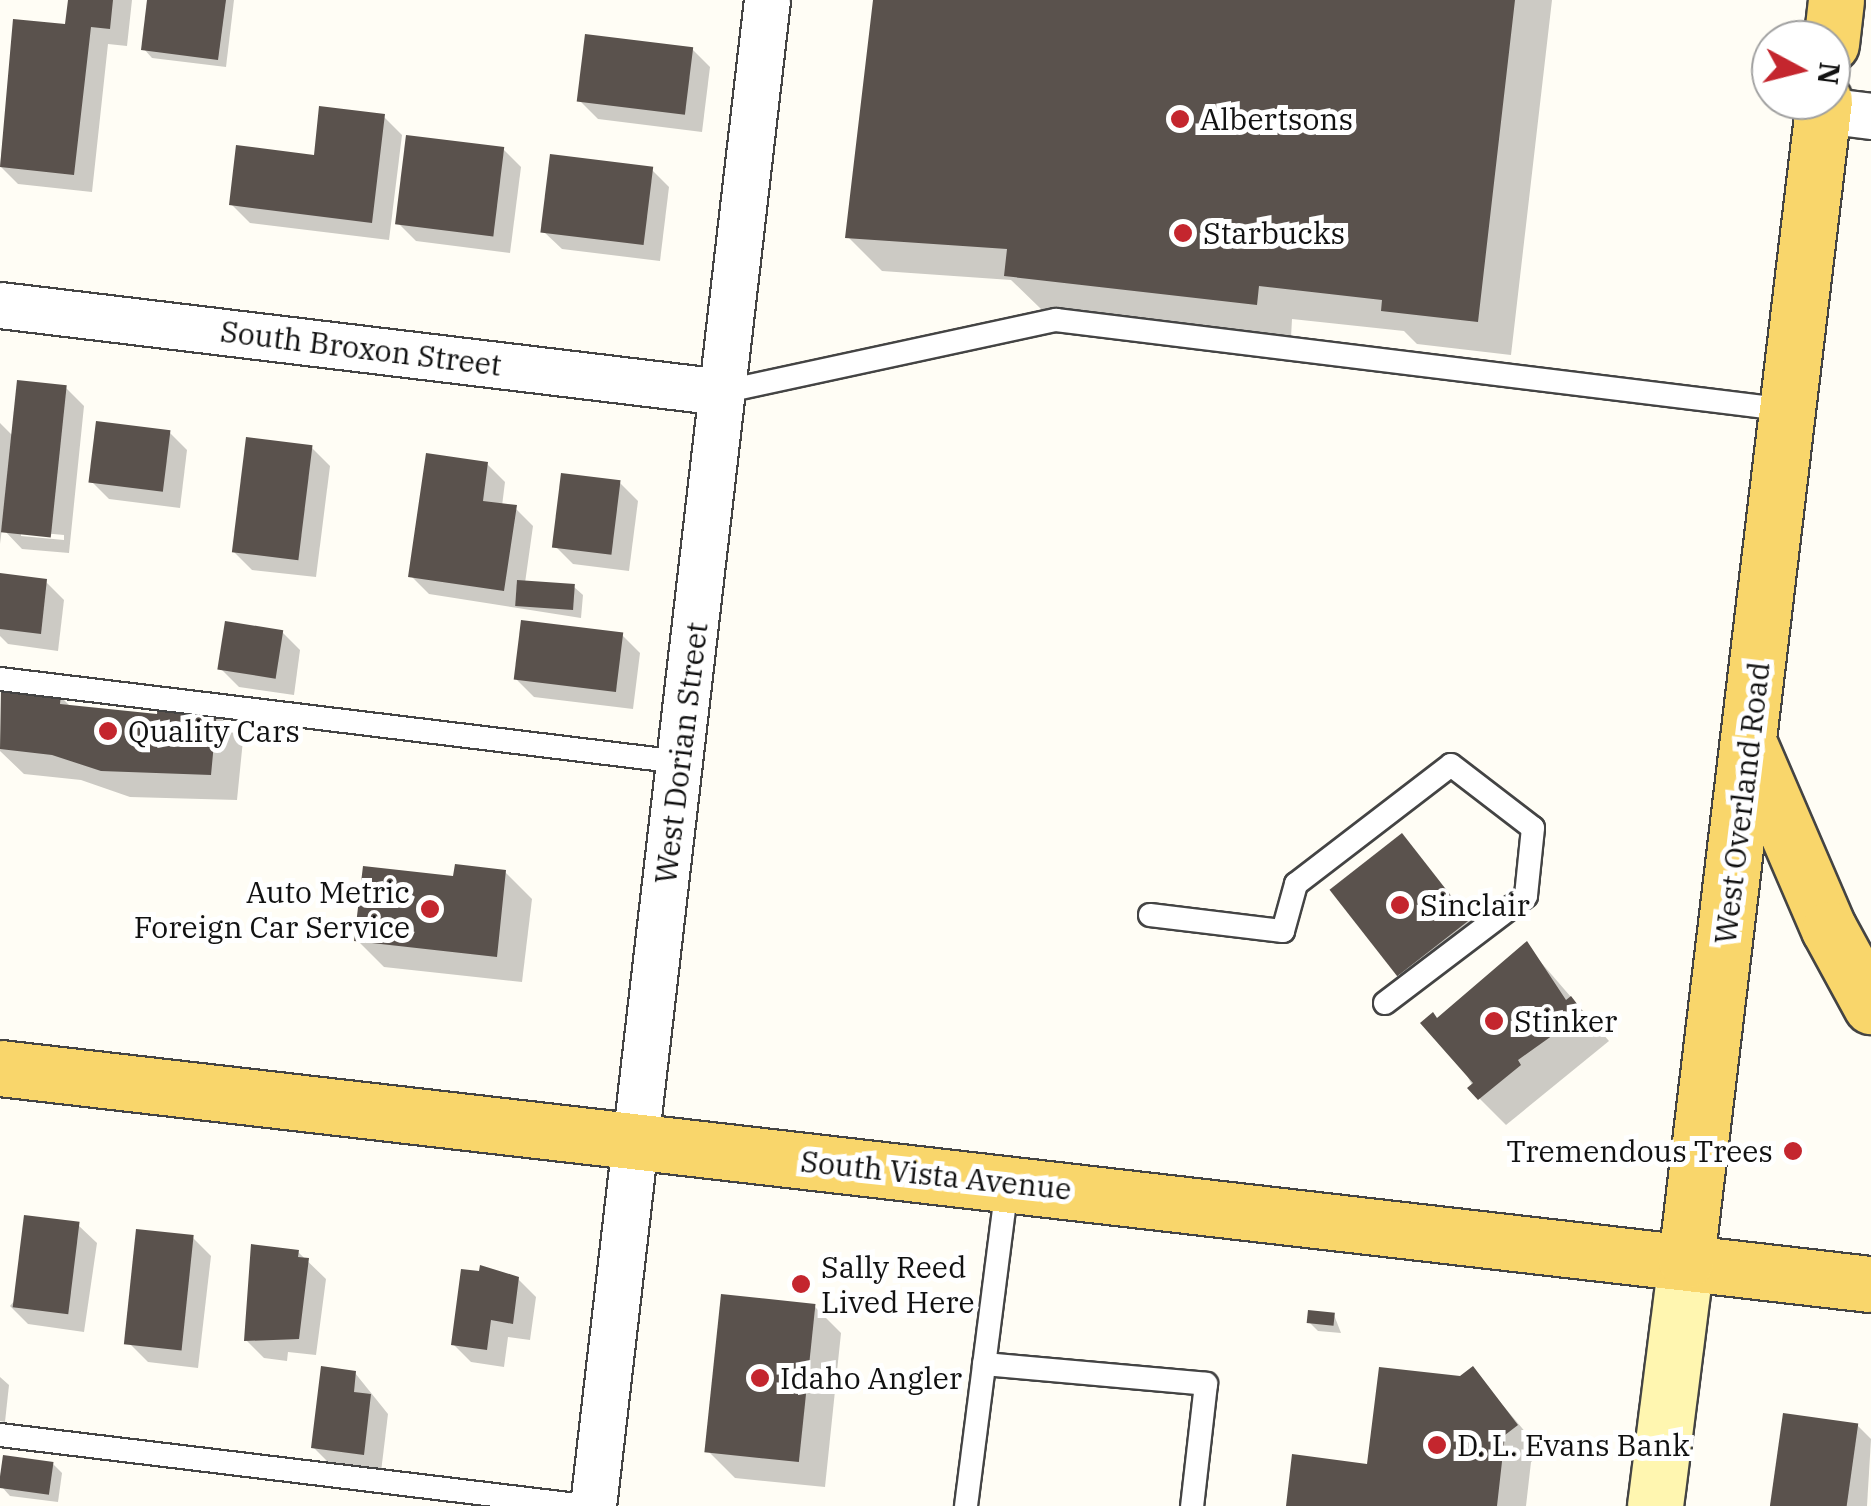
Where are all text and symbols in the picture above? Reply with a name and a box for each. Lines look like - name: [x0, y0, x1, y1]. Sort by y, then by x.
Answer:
- north arrow: [1751, 20, 1851, 120]
- text: N: [1810, 60, 1849, 87]
- place label: Albertsons: [1200, 101, 1353, 137]
- marker: Albertsons: [1169, 108, 1191, 130]
- place label: Starbucks: [1203, 215, 1345, 251]
- marker: Starbucks: [1172, 222, 1194, 244]
- street label: South Broxon Street: [218, 313, 504, 383]
- street label: West Dorian Street: [647, 620, 715, 886]
- street label: West Overland Road: [1707, 660, 1777, 946]
- place label: Quality Cars: [128, 713, 300, 749]
- marker: Quality Cars: [97, 720, 119, 742]
- place label: Auto Metric Foreign Car Service: [134, 874, 410, 944]
- place label: Sinclair: [1420, 887, 1530, 923]
- marker: Sinclair: [1389, 894, 1411, 916]
- marker: Auto Metric Foreign Car Service: [419, 898, 441, 920]
- place label: Stinker: [1514, 1003, 1617, 1039]
- marker: Stinker: [1483, 1010, 1505, 1032]
- place label: Tremendous Trees: [1506, 1133, 1773, 1169]
- marker: Tremendous Trees: [1782, 1140, 1804, 1162]
- street label: South Vista Avenue: [799, 1143, 1073, 1207]
- place label: Sally Reed Lived Here: [821, 1249, 975, 1320]
- marker: Sally Reed Lived Here: [790, 1273, 812, 1295]
- place label: Idaho Angler: [780, 1360, 962, 1396]
- marker: Idaho Angler: [749, 1367, 771, 1389]
- place label: D. L. Evans Bank: [1457, 1427, 1690, 1463]
- marker: D. L. Evans Bank: [1426, 1434, 1448, 1456]

